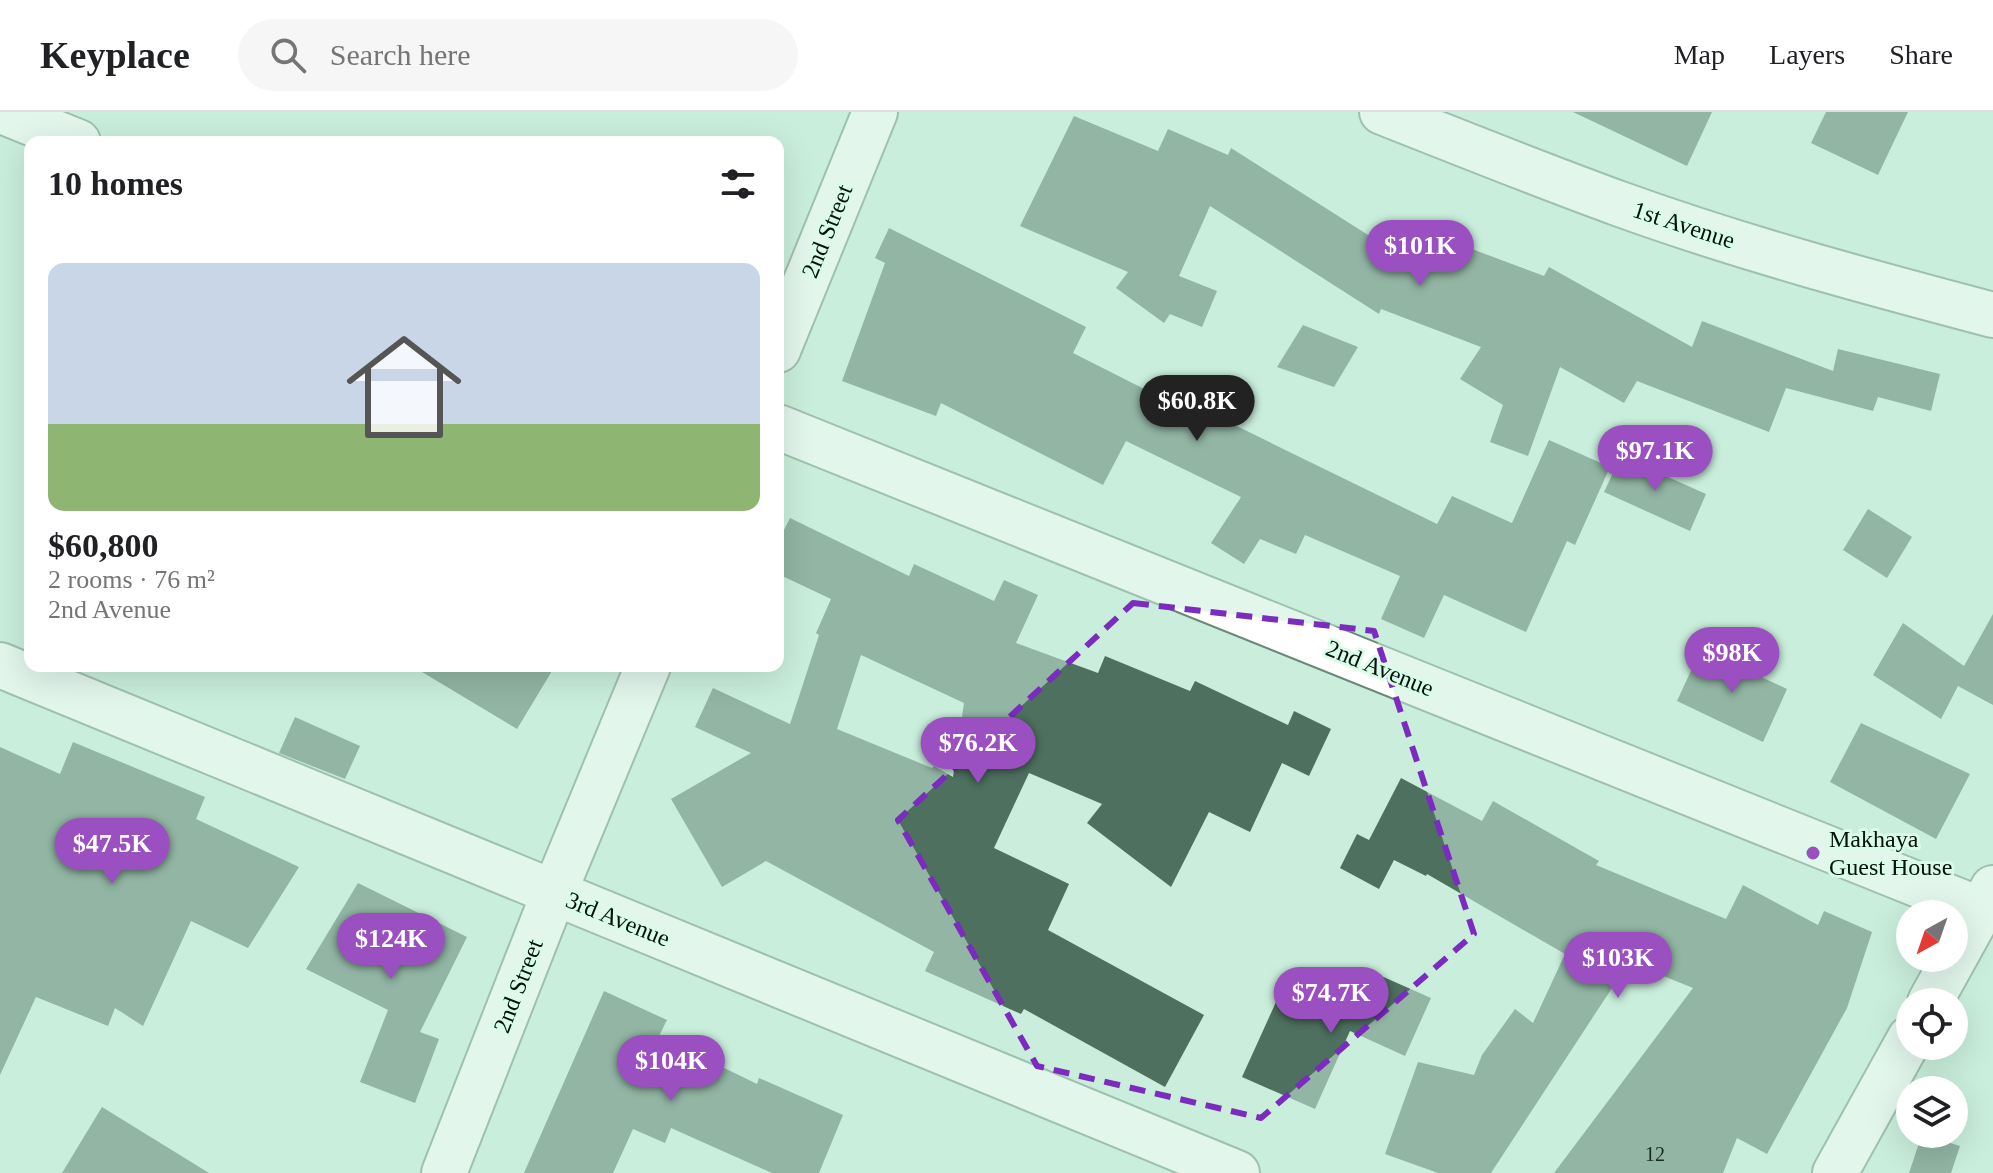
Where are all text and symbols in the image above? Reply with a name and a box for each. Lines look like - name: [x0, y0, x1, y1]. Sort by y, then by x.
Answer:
- search box: [238, 19, 798, 91]
- icon: search: [266, 33, 310, 77]
- text: Keyplace: [40, 34, 190, 76]
- text: Search here: [330, 38, 471, 71]
- text: Map: [1674, 39, 1725, 70]
- text: Layers: [1769, 39, 1845, 70]
- text: Share: [1889, 39, 1953, 70]
- icon: filters: [716, 162, 760, 206]
- text: 10 homes: [48, 165, 183, 202]
- street label: 2nd Street: [797, 180, 858, 281]
- street label: 1st Avenue: [1630, 196, 1738, 254]
- pin: $101K: [1364, 220, 1476, 288]
- text: $101K: [1384, 231, 1456, 260]
- icon: home: [332, 315, 476, 459]
- pin: $60.8K: [1132, 375, 1262, 443]
- text: $60.8K: [1158, 386, 1236, 415]
- pin: $97.1K: [1590, 425, 1720, 493]
- text: $97.1K: [1616, 436, 1694, 465]
- text: $60,800: [48, 527, 159, 564]
- text: 2 rooms · 76 m²: [48, 565, 215, 594]
- text: 2nd Avenue: [48, 595, 171, 624]
- pin: $98K: [1685, 627, 1779, 695]
- street label: 2nd Avenue: [1322, 635, 1438, 701]
- text: $98K: [1702, 638, 1762, 667]
- pin: $76.2K: [913, 717, 1043, 785]
- text: $76.2K: [939, 728, 1017, 757]
- pin: $47.5K: [47, 818, 177, 886]
- place label: Makhaya Guest House: [1829, 826, 1952, 880]
- text: $47.5K: [73, 829, 151, 858]
- marker: Makhaya Guest House: [1804, 844, 1822, 862]
- street label: 3rd Avenue: [562, 886, 674, 952]
- north arrow: [1896, 900, 1968, 972]
- map controls: [1896, 900, 1968, 1148]
- pin: $124K: [335, 913, 447, 981]
- text: $124K: [355, 924, 427, 953]
- pin: $103K: [1562, 932, 1674, 1000]
- street label: 2nd Street: [488, 935, 548, 1036]
- text: $103K: [1582, 943, 1654, 972]
- pin: $74.7K: [1266, 967, 1396, 1035]
- text: $74.7K: [1292, 978, 1370, 1007]
- button: locate: [1896, 988, 1968, 1060]
- pin: $104K: [615, 1035, 727, 1103]
- text: $104K: [635, 1046, 707, 1075]
- button: layers: [1896, 1076, 1968, 1148]
- house number: 12: [1645, 1143, 1665, 1165]

